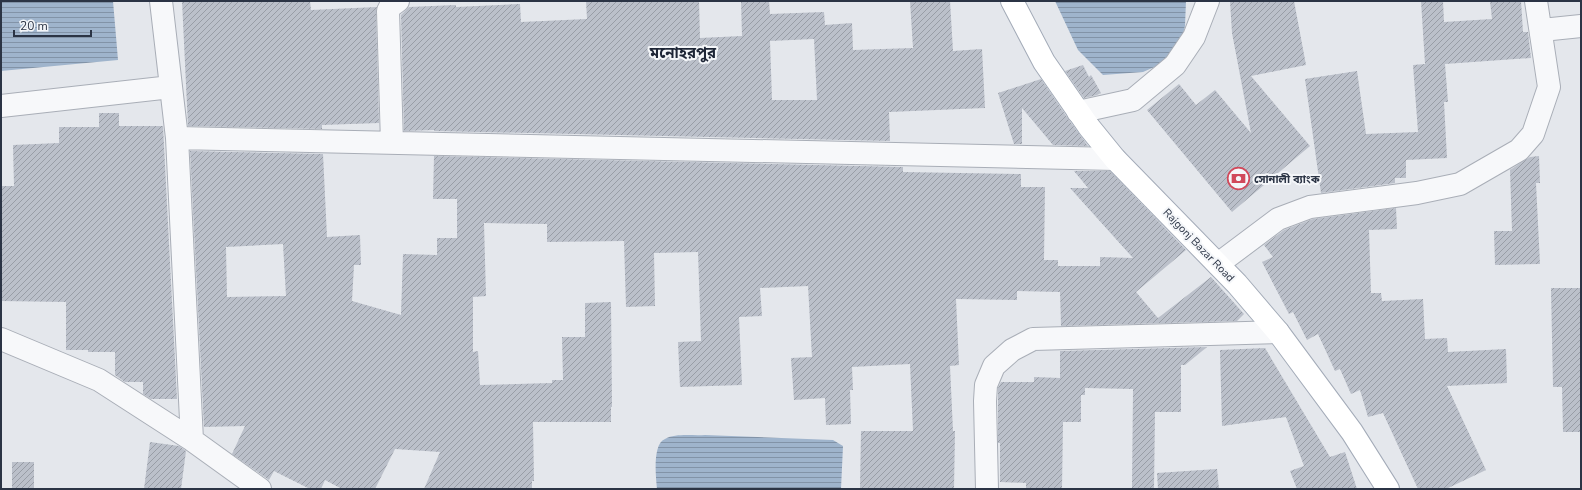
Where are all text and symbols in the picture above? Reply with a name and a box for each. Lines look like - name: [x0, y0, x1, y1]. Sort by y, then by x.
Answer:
- scale bar: [14, 12, 91, 38]
- text: 20 m: [20, 18, 48, 34]
- district label: মনোহরপুর: [649, 43, 717, 63]
- bank icon: সোনালী ব্যাংক: [1225, 166, 1251, 192]
- place label: সোনালী ব্যাংক: [1254, 172, 1321, 187]
- street label: Rajgonj Bazar Road: [1160, 205, 1238, 285]

